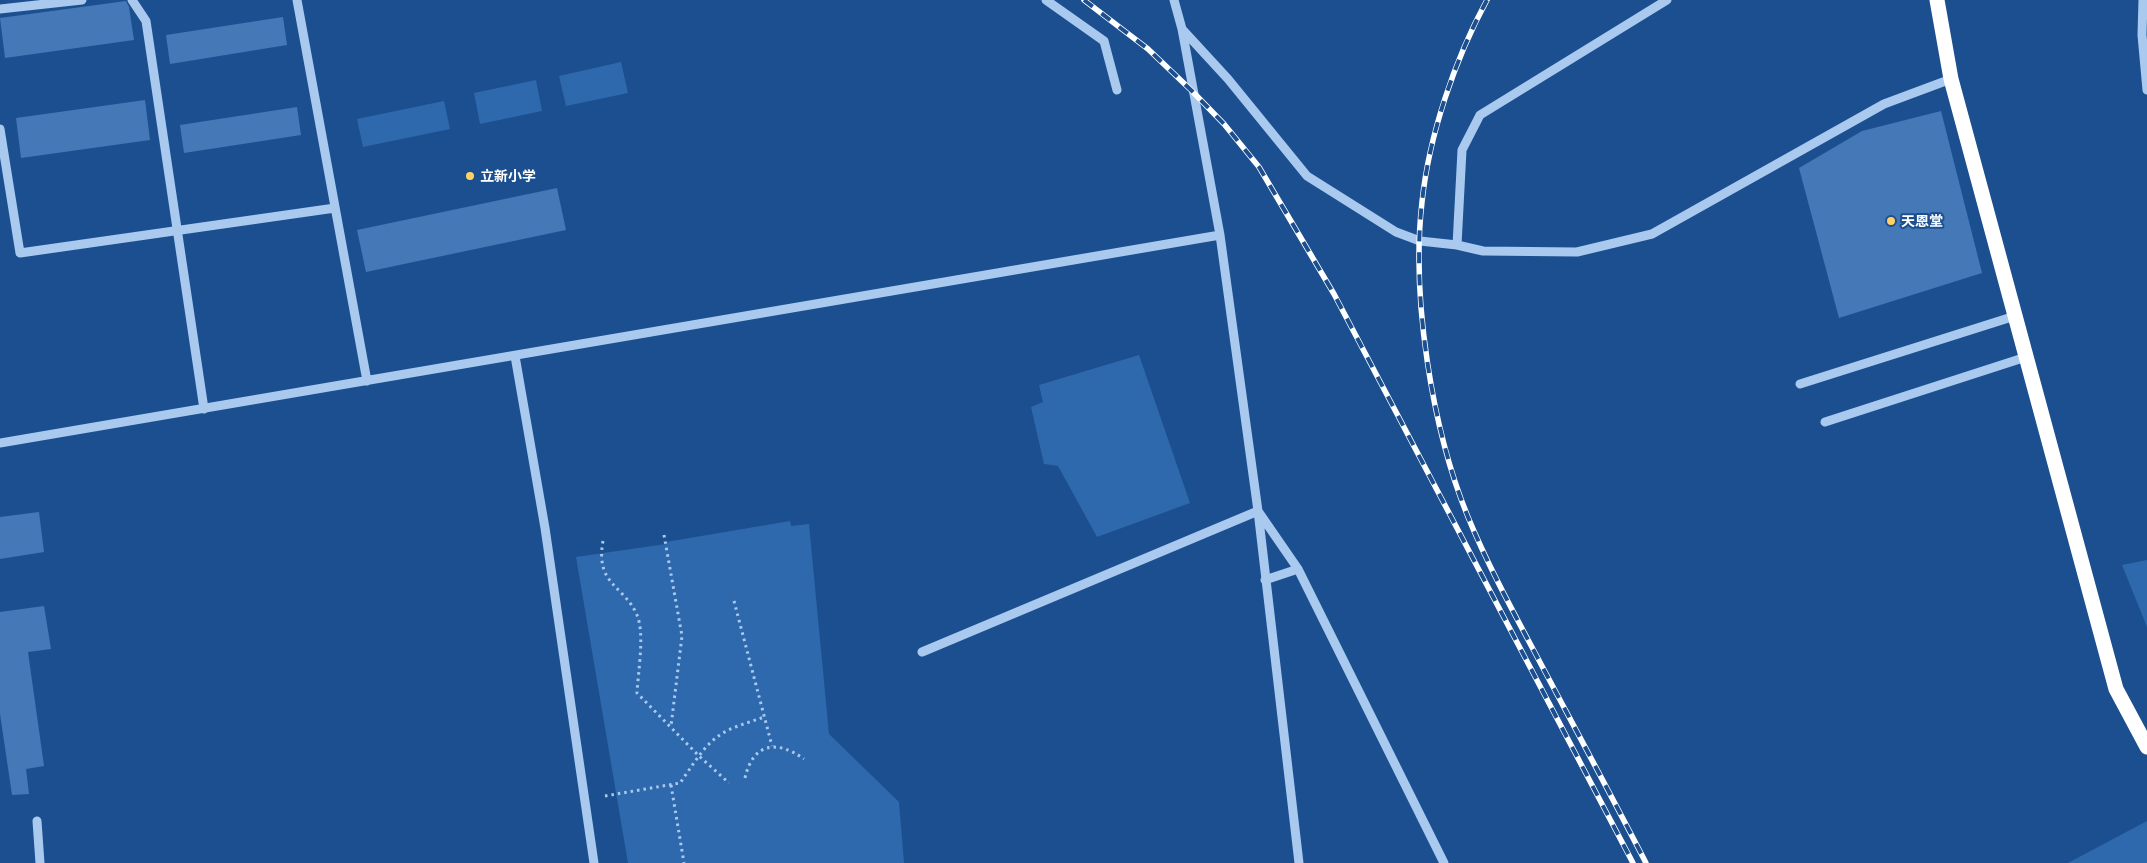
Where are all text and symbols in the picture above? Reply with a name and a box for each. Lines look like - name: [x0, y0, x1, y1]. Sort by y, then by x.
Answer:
- place label: 立新小学: [480, 168, 536, 184]
- marker: 立新小学: [464, 170, 476, 182]
- place label: 天恩堂: [1901, 213, 1943, 229]
- marker: 天恩堂: [1885, 215, 1897, 227]

